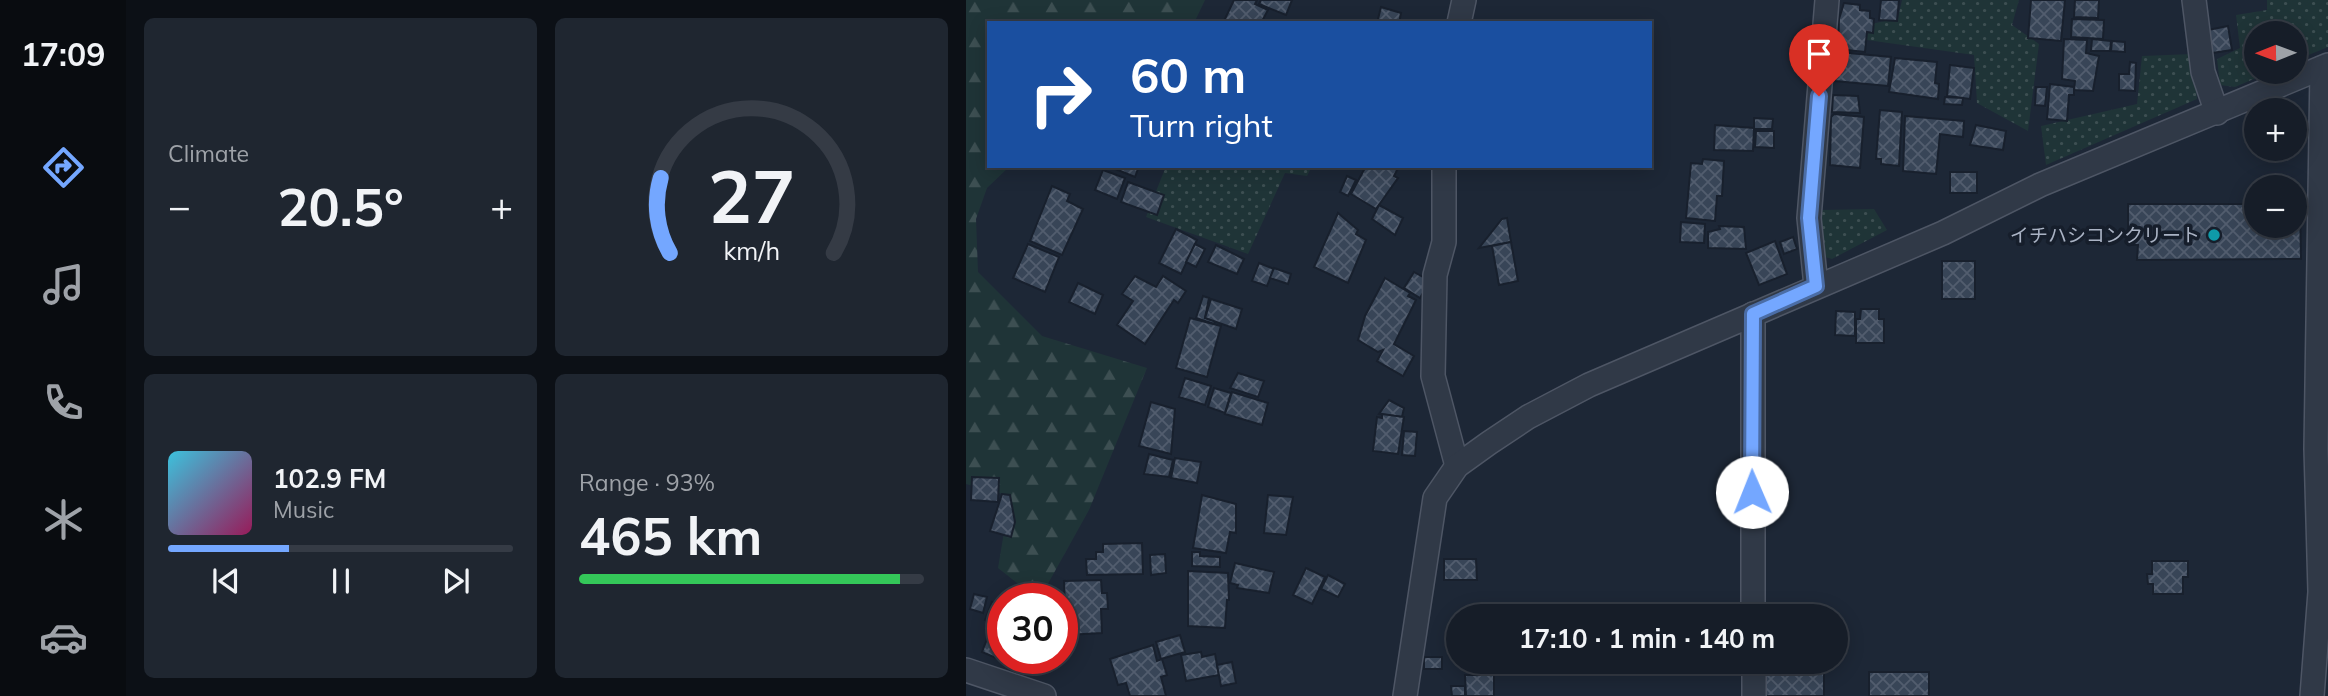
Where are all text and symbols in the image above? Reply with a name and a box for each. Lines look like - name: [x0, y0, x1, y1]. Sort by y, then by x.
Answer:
- north arrow: [2244, 21, 2306, 84]
- map controls: [2244, 21, 2307, 238]
- pin: [1789, 24, 1849, 96]
- text: 17:09: [21, 34, 105, 74]
- icon: arrive: [1800, 35, 1838, 73]
- text: 60 m: [1130, 44, 1246, 105]
- icon: right: [1015, 49, 1106, 140]
- button: +: [2244, 98, 2307, 161]
- text: Turn right: [1130, 105, 1273, 145]
- text: Climate: [168, 139, 249, 168]
- icon: directions: [39, 143, 88, 192]
- text: 27: [708, 150, 795, 241]
- text: 20.5°: [277, 174, 404, 239]
- button: −: [2244, 175, 2307, 238]
- text: −: [168, 182, 191, 230]
- text: +: [490, 182, 513, 230]
- place label: イチハシコンクリート: [2010, 223, 2200, 247]
- marker: イチハシコンクリート: [2206, 227, 2222, 243]
- text: km/h: [723, 235, 780, 266]
- icon: music: [39, 260, 88, 309]
- icon: phone: [39, 378, 88, 427]
- position arrow: [1715, 455, 1789, 529]
- text: 102.9 FM: [273, 462, 386, 495]
- text: Range · 93%: [579, 468, 715, 497]
- icon: climate: [39, 495, 88, 544]
- text: Music: [273, 495, 334, 524]
- text: 465 km: [579, 503, 762, 568]
- icon: previous: [207, 562, 245, 600]
- icon: pause: [322, 562, 360, 600]
- icon: next: [437, 562, 475, 600]
- speed limit sign: 30: [987, 583, 1078, 674]
- icon: car: [39, 613, 88, 662]
- text: 17:10 · 1 min · 140 m: [1519, 622, 1775, 655]

